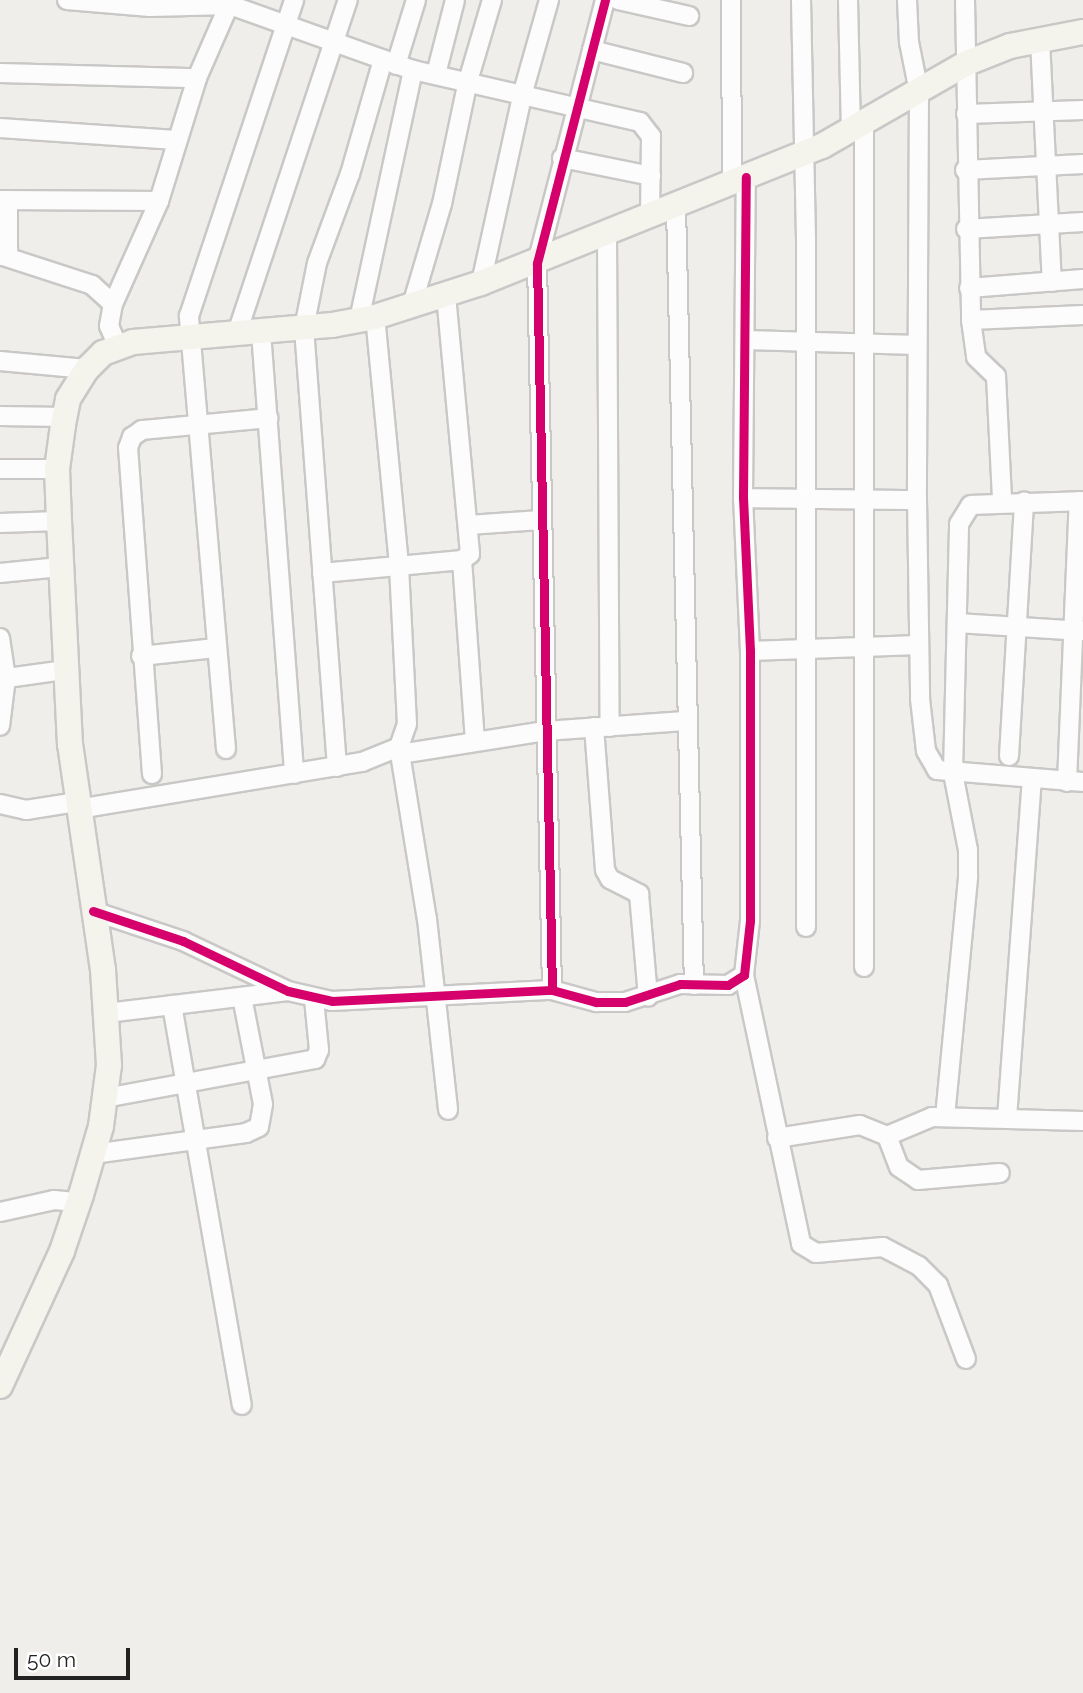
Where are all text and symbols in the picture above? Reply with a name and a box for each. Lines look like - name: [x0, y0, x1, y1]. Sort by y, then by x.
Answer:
- scale bar: [18, 1634, 133, 1678]
- text: 50 m: [27, 1647, 76, 1672]

